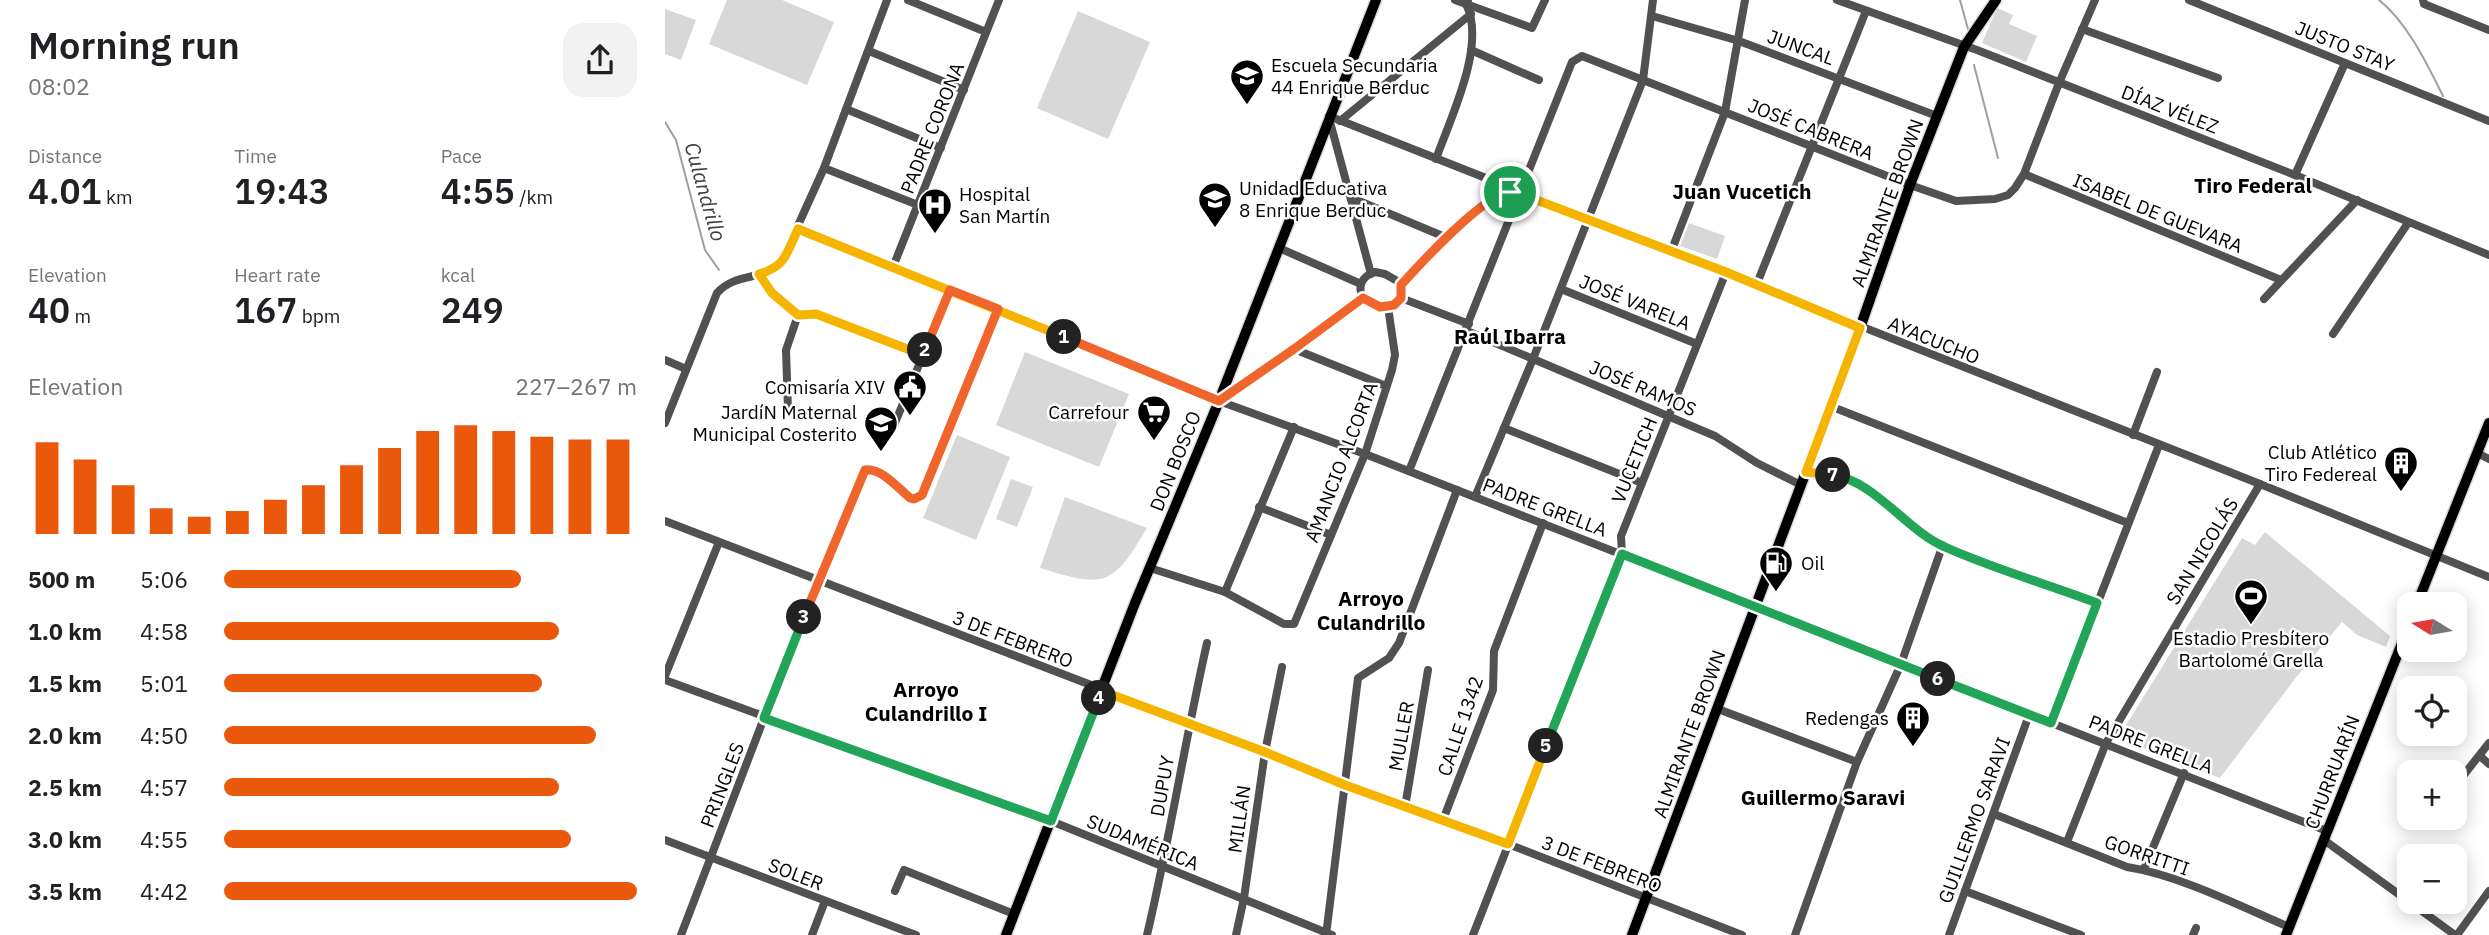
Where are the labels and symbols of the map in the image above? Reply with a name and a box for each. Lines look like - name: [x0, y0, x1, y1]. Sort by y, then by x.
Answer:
- street label: JUSTO STAY: [2292, 15, 2399, 77]
- street label: JUNCAL: [1764, 24, 1838, 70]
- place label: Escuela Secundaria 44 Enrique Berduc: [1271, 53, 1438, 99]
- school or university icon: Escuela Secundaria 44 Enrique Berduc: [1228, 57, 1266, 106]
- street label: PADRE CORONA: [895, 59, 969, 197]
- street label: DÍAZ VÉLEZ: [2118, 79, 2222, 139]
- street label: JOSÉ CABRERA: [1745, 93, 1877, 165]
- street label: ALMIRANTE BROWN: [1845, 116, 1929, 290]
- water label: Culandrillo: [678, 139, 733, 245]
- pin: [1480, 162, 1540, 222]
- street label: ISABEL DE GUEVARA: [2070, 168, 2246, 258]
- district label: Tiro Federal: [2194, 171, 2312, 199]
- place label: Unidad Educativa 8 Enrique Berduc: [1239, 176, 1387, 222]
- district label: Juan Vucetich: [1672, 177, 1812, 205]
- school or university icon: Unidad Educativa 8 Enrique Berduc: [1196, 180, 1234, 229]
- place label: Hospital San Martín: [959, 182, 1050, 228]
- hospital icon: Hospital San Martín: [916, 186, 954, 235]
- street label: JOSÉ VARELA: [1576, 269, 1694, 335]
- street label: AYACUCHO: [1885, 311, 1983, 369]
- pin: 1: [1047, 320, 1081, 354]
- district label: Raúl Ibarra: [1454, 322, 1566, 350]
- pin: 2: [908, 332, 943, 368]
- street label: JOSÉ RAMOS: [1586, 355, 1700, 421]
- public building icon: Comisaría XIV: [891, 368, 929, 417]
- place label: Comisaría XIV: [765, 375, 885, 399]
- street label: AMANCIO ALCORTA: [1299, 378, 1383, 546]
- supermarket icon: Carrefour: [1135, 393, 1173, 442]
- place label: JardíN Maternal Municipal Costerito: [693, 400, 857, 446]
- place label: Carrefour: [1048, 400, 1129, 424]
- school or university icon: JardíN Maternal Municipal Costerito: [862, 404, 900, 453]
- street label: DON BOSCO: [1144, 407, 1206, 515]
- street label: VUCETICH: [1606, 413, 1662, 507]
- place label: Club Atlético Tiro Federeal: [2265, 440, 2377, 486]
- building icon: Club Atlético Tiro Federeal: [2382, 444, 2420, 493]
- pin: 7: [1815, 458, 1851, 492]
- street label: PADRE GRELLA: [1479, 472, 1611, 542]
- street label: SAN NICOLÁS: [2161, 493, 2243, 609]
- fuel station icon: Oil: [1757, 544, 1795, 593]
- place label: Oil: [1801, 551, 1824, 575]
- sports icon: Estadio Presbítero Bartolomé Grella: [2232, 577, 2270, 626]
- district label: Arroyo Culandrillo: [1317, 584, 1425, 636]
- north arrow: [2397, 592, 2467, 662]
- pin: 3: [787, 600, 821, 634]
- street label: 3 DE FEBRERO: [949, 605, 1077, 673]
- place label: Estadio Presbítero Bartolomé Grella: [2173, 626, 2329, 672]
- street label: ALMIRANTE BROWN: [1647, 647, 1731, 821]
- pin: 6: [1921, 662, 1955, 696]
- street label: CALLE 1342: [1432, 673, 1488, 779]
- district label: Arroyo Culandrillo I: [865, 675, 987, 727]
- pin: 4: [1081, 680, 1117, 716]
- street label: MULLER: [1383, 699, 1419, 773]
- building icon: Redengas: [1894, 699, 1932, 748]
- place label: Redengas: [1805, 706, 1889, 730]
- street label: PADRE GRELLA: [2085, 709, 2217, 779]
- street label: CHURRUARÍN: [2299, 712, 2365, 832]
- pin: 5: [1529, 728, 1563, 764]
- street label: GUILLERMO SARAVI: [1933, 734, 2015, 906]
- street label: PRINGLES: [695, 739, 749, 831]
- street label: DUPUY: [1145, 753, 1179, 818]
- district label: Guillermo Saravi: [1741, 783, 1905, 811]
- street label: MILLÁN: [1222, 784, 1256, 854]
- street label: SUDAMÉRICA: [1083, 809, 1203, 875]
- street label: GORRITTI: [2101, 829, 2193, 881]
- street label: 3 DE FEBRERO: [1538, 830, 1666, 898]
- street label: SOLER: [765, 853, 827, 895]

